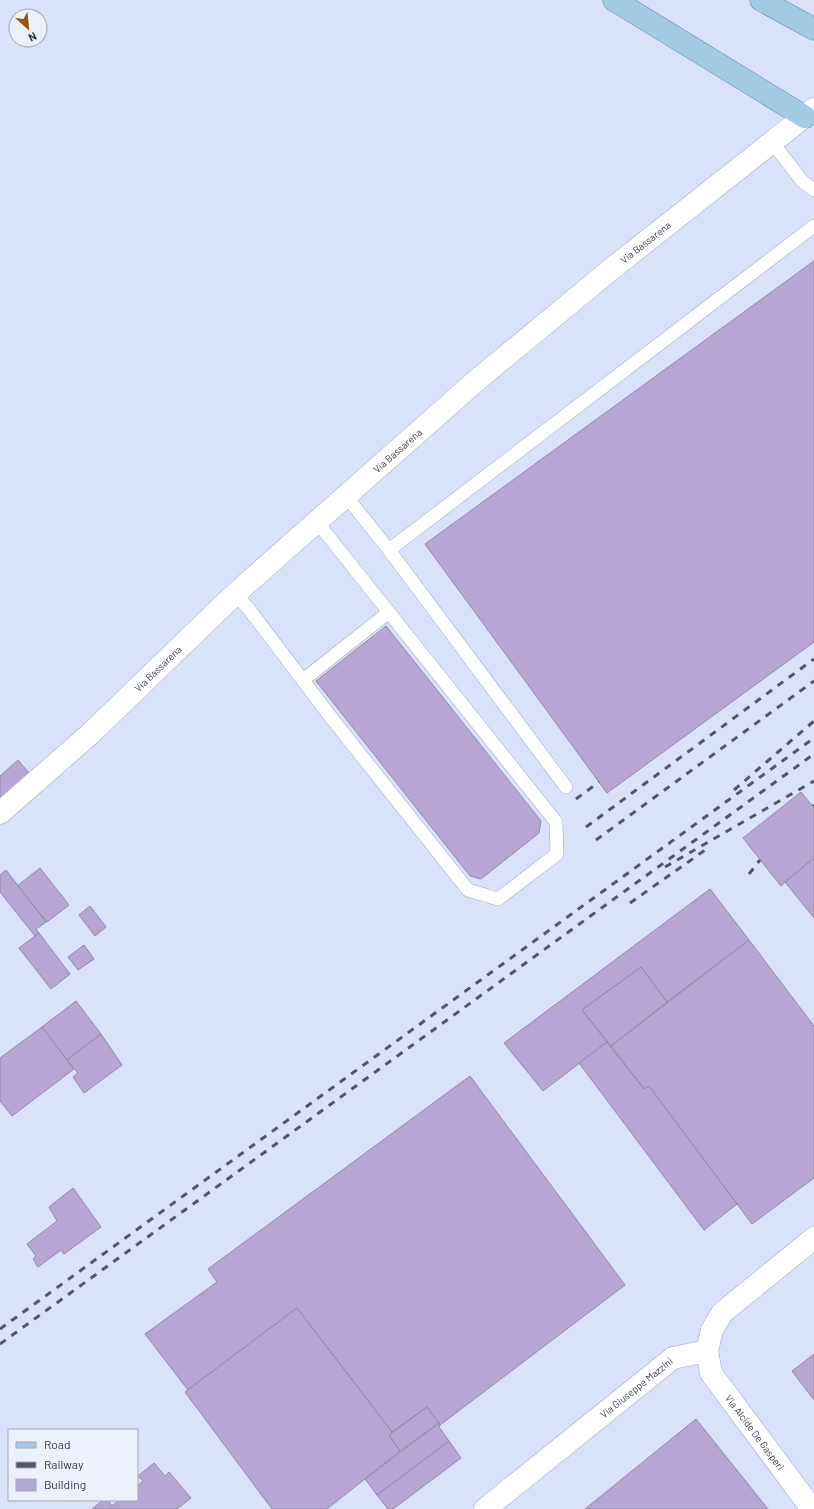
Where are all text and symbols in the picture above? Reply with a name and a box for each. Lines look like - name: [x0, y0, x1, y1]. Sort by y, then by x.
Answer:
- north arrow: [8, 8, 48, 48]
- text: N: [27, 30, 39, 45]
- street label: Via Bassarena: [618, 219, 673, 266]
- street label: Via Bassarena: [371, 426, 424, 475]
- street label: Via Bassarena: [132, 643, 184, 694]
- street label: Via Giuseppe Mazzini: [597, 1355, 675, 1420]
- street label: Via Alcide De Gasperi: [723, 1392, 787, 1472]
- legend: [8, 1429, 138, 1501]
- text: Road: [44, 1437, 71, 1451]
- text: Railway: [44, 1457, 84, 1471]
- text: Building: [44, 1477, 86, 1491]

